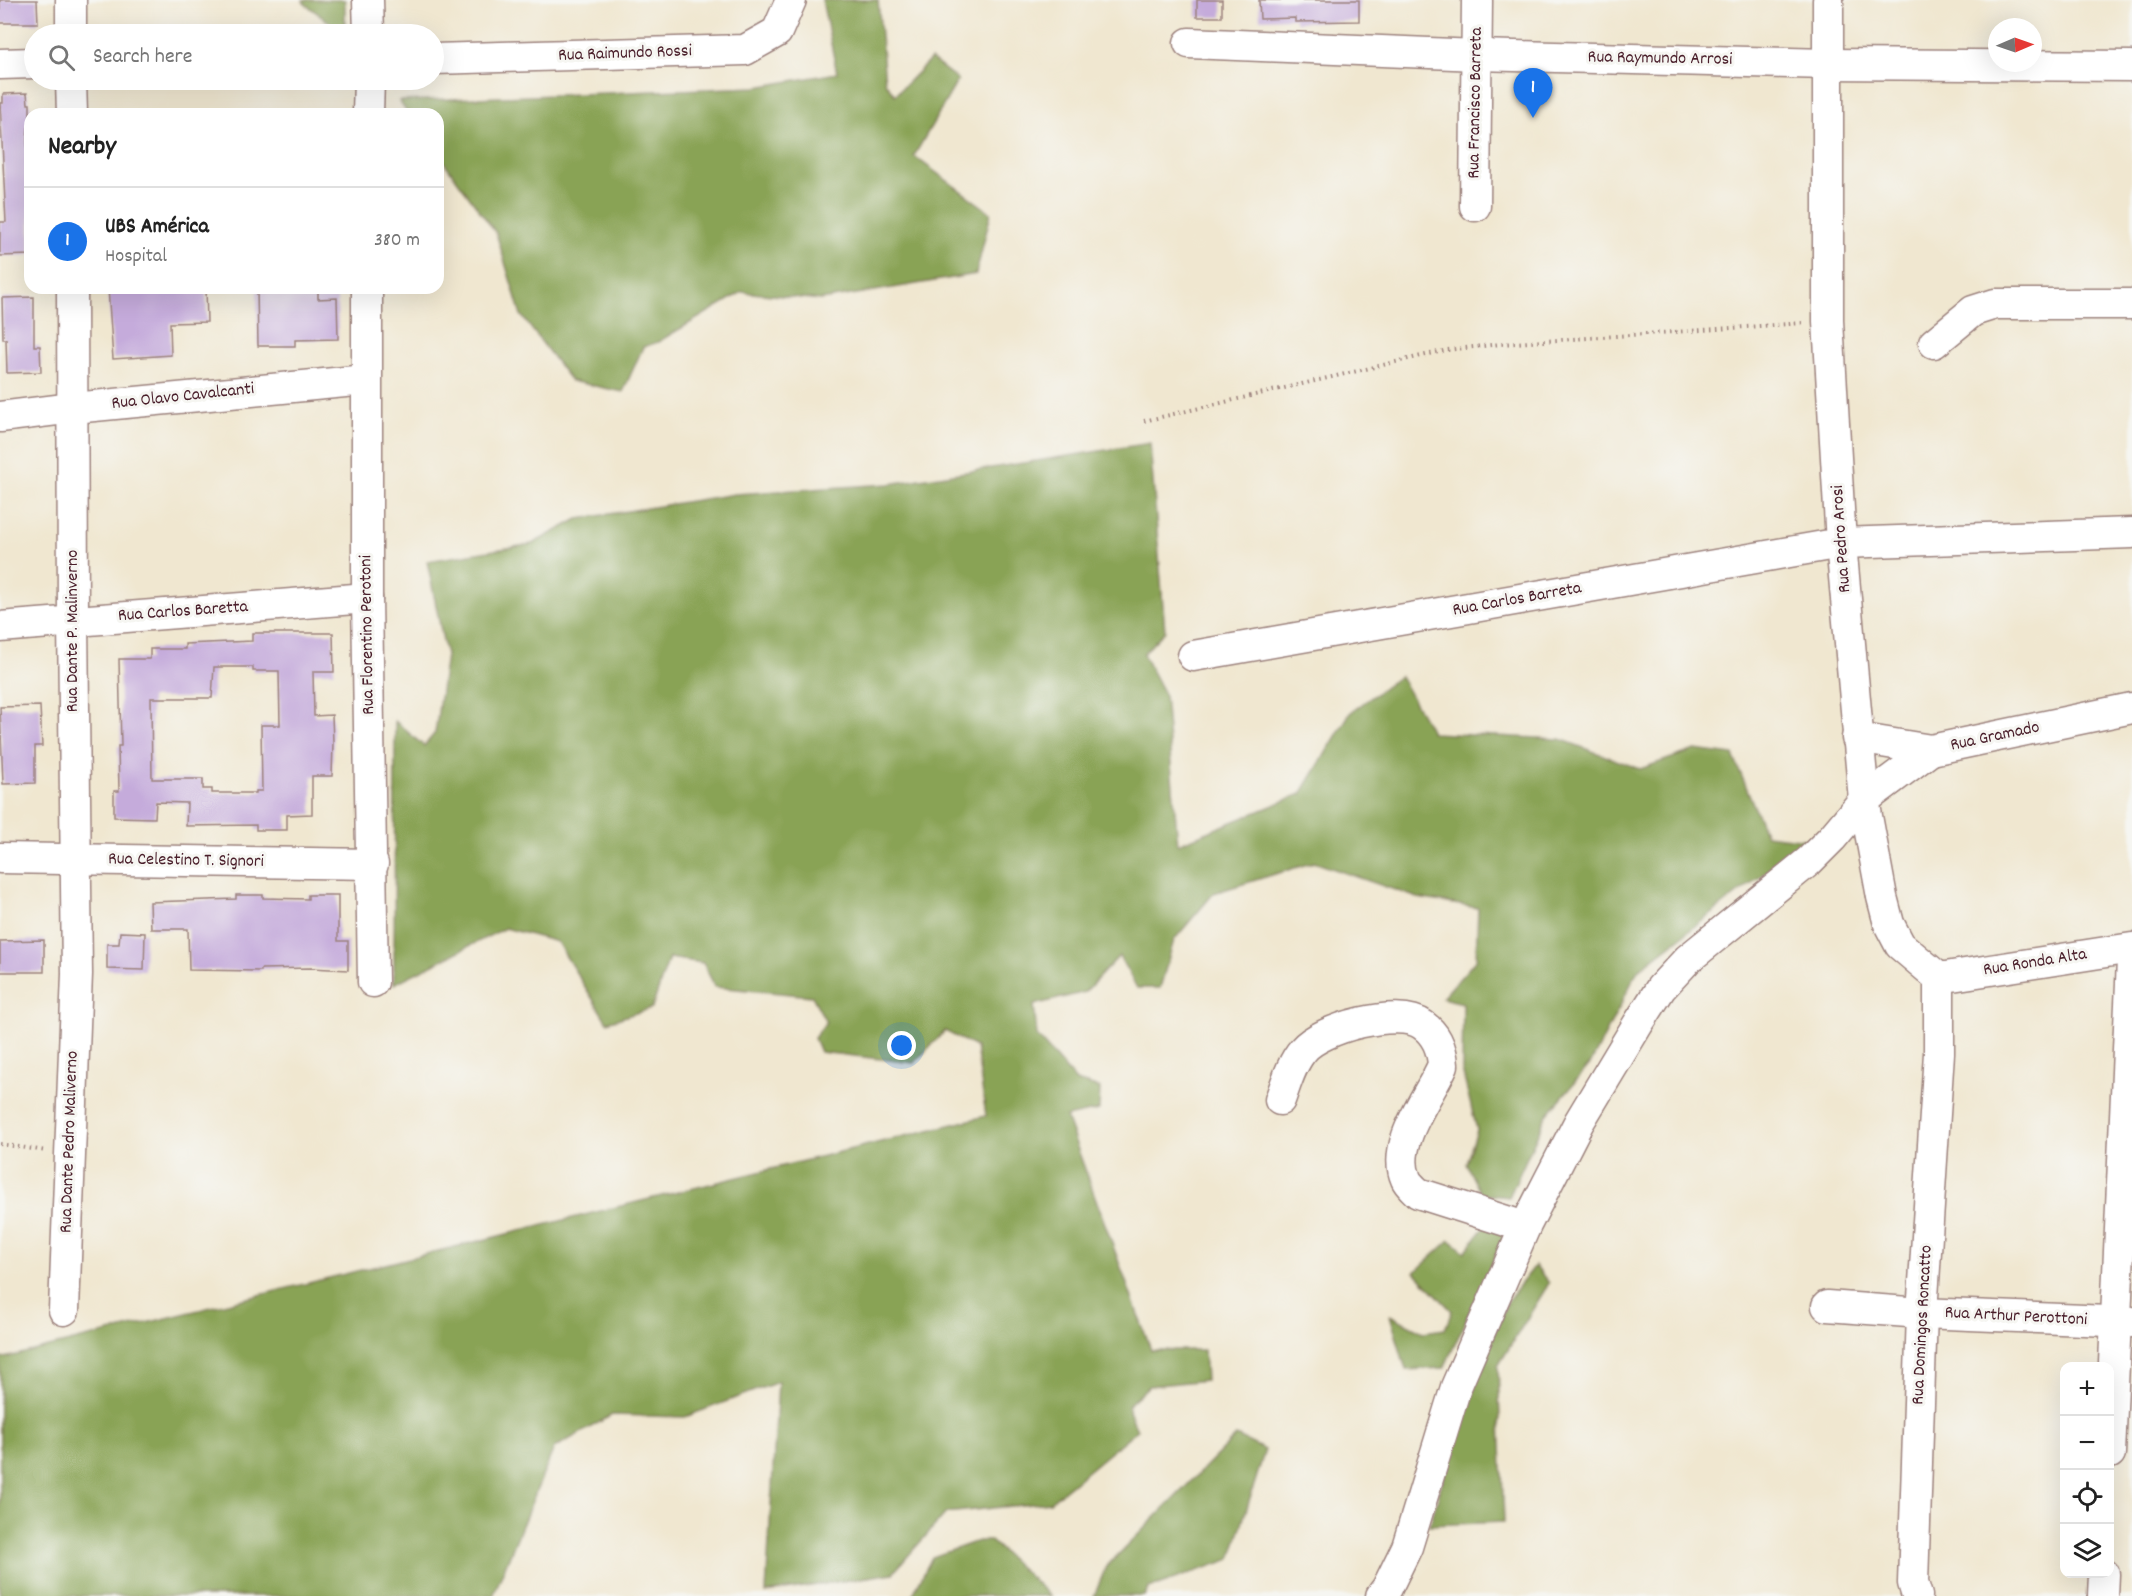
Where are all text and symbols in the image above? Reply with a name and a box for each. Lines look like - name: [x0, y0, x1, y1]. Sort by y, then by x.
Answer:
- north arrow: [1988, 18, 2042, 72]
- search box: [24, 24, 444, 90]
- street label: Rua Francisco Barreta: [1462, 27, 1490, 179]
- street label: Rua Raimundo Rossi: [558, 39, 692, 69]
- icon: search: [45, 41, 78, 74]
- text: Search here: [93, 42, 192, 73]
- street label: Rua Raymundo Arrosi: [1587, 45, 1733, 73]
- pin: 1: [1514, 68, 1552, 118]
- text: Nearby: [48, 129, 116, 166]
- text: UBS América: [105, 212, 209, 243]
- text: 1: [65, 227, 70, 255]
- text: 380 m: [374, 227, 420, 255]
- text: Hospital: [105, 243, 167, 271]
- street label: Rua Olavo Cavalcanti: [110, 377, 256, 417]
- street label: Rua Pedro Arosi: [1826, 484, 1858, 594]
- street label: Rua Dante P. Malinverno: [61, 550, 86, 712]
- street label: Rua Florentino Perotoni: [354, 555, 382, 715]
- street label: Rua Carlos Barreta: [1451, 576, 1584, 624]
- street label: Rua Carlos Baretta: [117, 595, 249, 629]
- street label: Rua Gramado: [1948, 715, 2042, 759]
- street label: Rua Celestino T. Signori: [108, 847, 264, 875]
- street label: Rua Ronda Alta: [1981, 942, 2089, 984]
- your location: [887, 1031, 916, 1060]
- street label: Rua Dante Pedro Maliverno: [54, 1051, 86, 1233]
- street label: Rua Domingos Roncatto: [1906, 1244, 1940, 1406]
- street label: Rua Arthur Perottoni: [1944, 1301, 2088, 1333]
- map controls: [2060, 1362, 2114, 1578]
- button: +: [2060, 1362, 2114, 1416]
- button: −: [2060, 1416, 2114, 1470]
- button: locate: [2060, 1470, 2114, 1524]
- button: layers: [2060, 1524, 2114, 1578]

